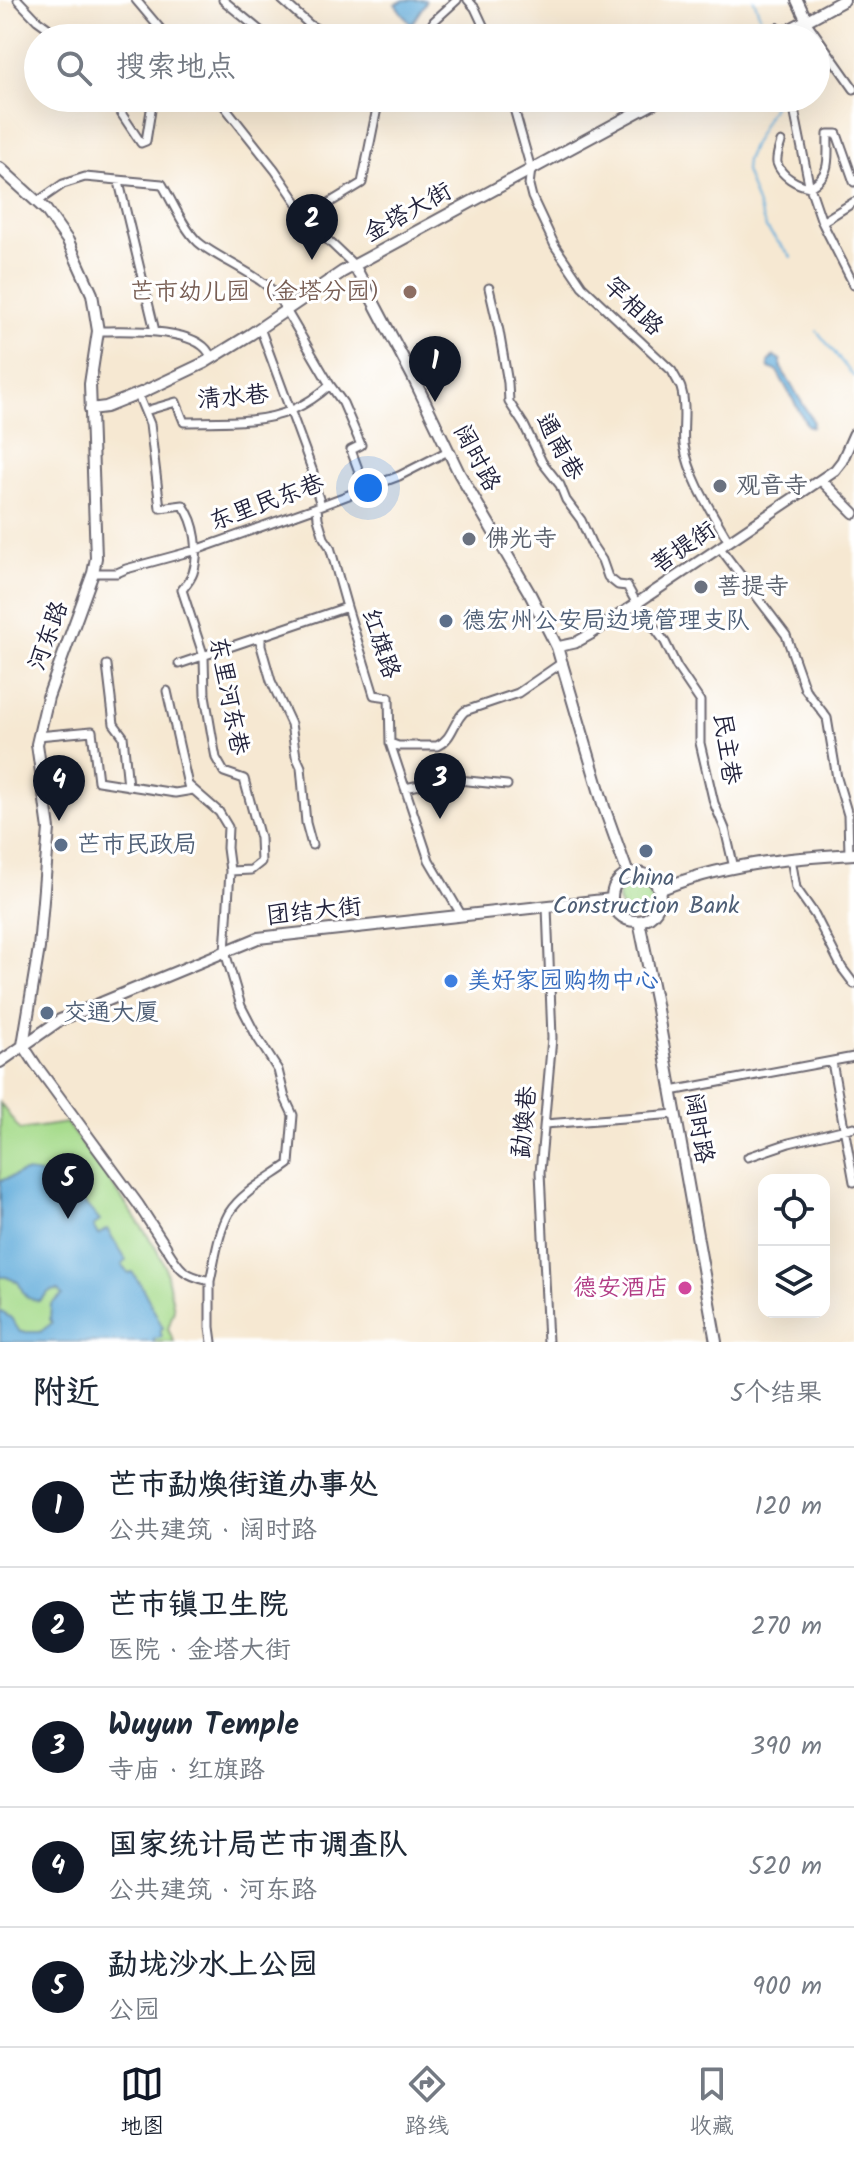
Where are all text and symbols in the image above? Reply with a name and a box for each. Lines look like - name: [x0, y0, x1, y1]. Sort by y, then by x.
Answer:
- search box: [24, 24, 830, 112]
- text: 搜索地点: [116, 44, 236, 92]
- icon: search: [52, 46, 96, 90]
- street label: 金塔大街: [357, 173, 459, 253]
- pin: 2: [286, 194, 338, 260]
- street label: 罕相路: [594, 268, 672, 346]
- place label: 芒市幼儿园（金塔分园）: [130, 273, 394, 312]
- marker: 芒市幼儿园（金塔分园）: [401, 283, 419, 301]
- pin: 1: [409, 336, 461, 402]
- street label: 清水巷: [195, 375, 271, 421]
- street label: 通南巷: [524, 406, 594, 488]
- street label: 阔时路: [442, 417, 510, 499]
- street label: 东里民东巷: [204, 464, 330, 542]
- place label: 观音寺: [736, 467, 808, 506]
- your location: [348, 468, 388, 508]
- marker: 观音寺: [711, 477, 729, 495]
- street label: 菩提街: [643, 512, 725, 584]
- place label: 佛光寺: [485, 520, 557, 559]
- marker: 佛光寺: [460, 530, 478, 548]
- place label: 菩提寺: [717, 568, 789, 607]
- marker: 菩提寺: [692, 578, 710, 596]
- street label: 河东路: [18, 596, 80, 676]
- place label: 德宏州公安局边境管理支队: [462, 602, 750, 641]
- street label: 红旗路: [350, 604, 410, 684]
- marker: 德宏州公安局边境管理支队: [437, 612, 455, 630]
- street label: 东里河东巷: [197, 633, 259, 759]
- street label: 民主巷: [702, 711, 750, 787]
- pin: 3: [414, 753, 466, 819]
- pin: 4: [33, 755, 85, 821]
- place label: 芒市民政局: [77, 826, 197, 865]
- marker: 芒市民政局: [52, 836, 70, 854]
- marker: China Construction Bank: [637, 842, 655, 860]
- place label: China Construction Bank: [553, 859, 740, 926]
- street label: 团结大街: [264, 888, 364, 936]
- place label: 美好家园购物中心: [467, 962, 659, 1001]
- marker: 美好家园购物中心: [442, 972, 460, 990]
- place label: 交通大厦: [63, 994, 159, 1033]
- marker: 交通大厦: [38, 1004, 56, 1022]
- street label: 勐焕巷: [502, 1084, 548, 1160]
- street label: 阔时路: [673, 1089, 723, 1167]
- pin: 5: [42, 1153, 94, 1219]
- map controls: [758, 1174, 830, 1318]
- button: locate: [758, 1174, 830, 1246]
- button: layers: [758, 1246, 830, 1318]
- place label: 德安酒店: [573, 1269, 669, 1308]
- marker: 德安酒店: [676, 1279, 694, 1297]
- text: 附近: [32, 1367, 100, 1421]
- text: 5个结果: [730, 1373, 822, 1415]
- text: 芒市勐焕街道办事处: [108, 1462, 378, 1510]
- text: 1: [54, 1486, 62, 1528]
- text: 120 m: [755, 1486, 822, 1528]
- text: 公共建筑 · 阔时路: [108, 1510, 317, 1552]
- text: 芒市镇卫生院: [108, 1582, 288, 1630]
- text: 2: [50, 1606, 66, 1648]
- text: 270 m: [751, 1606, 822, 1648]
- text: 医院 · 金塔大街: [108, 1630, 291, 1672]
- text: Wuyun Temple: [108, 1702, 299, 1750]
- text: 3: [51, 1726, 65, 1768]
- text: 390 m: [750, 1726, 822, 1768]
- text: 寺庙 · 红旗路: [108, 1750, 265, 1792]
- text: 国家统计局芒市调查队: [108, 1822, 408, 1870]
- text: 4: [51, 1846, 65, 1888]
- text: 520 m: [749, 1846, 822, 1888]
- text: 公共建筑 · 河东路: [108, 1870, 317, 1912]
- text: 勐垅沙水上公园: [108, 1942, 318, 1990]
- text: 5: [51, 1966, 65, 2008]
- text: 900 m: [752, 1966, 822, 2008]
- text: 公园: [108, 1990, 160, 2032]
- tab: 地图: [120, 2062, 164, 2145]
- tab: 路线: [405, 2062, 449, 2145]
- tab: 收藏: [690, 2062, 734, 2145]

